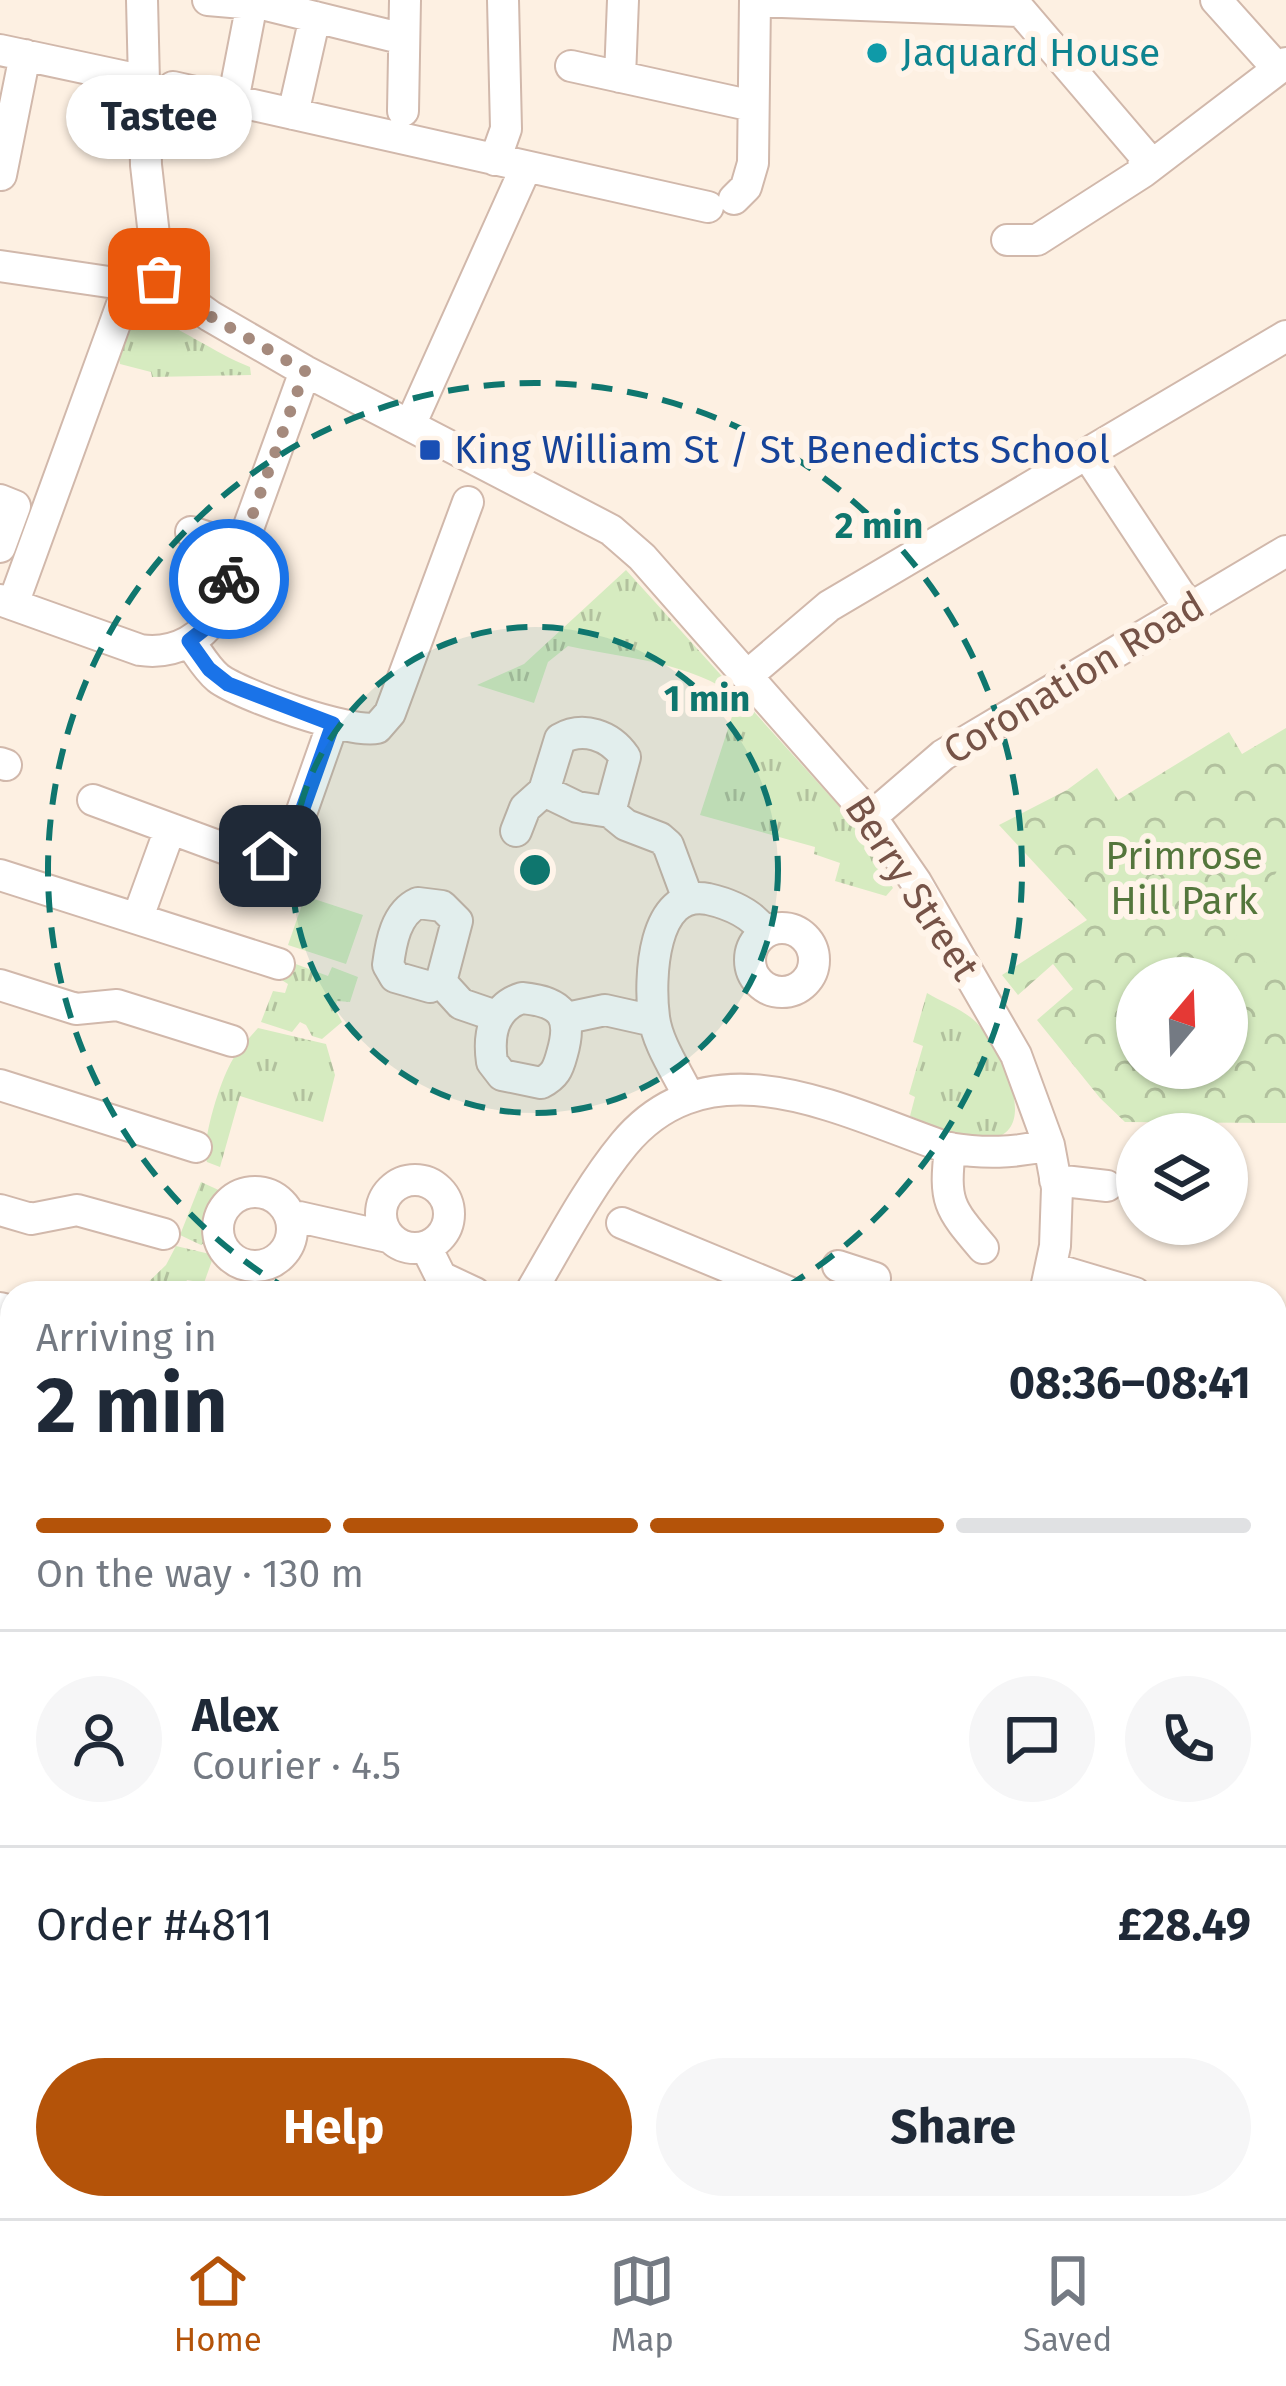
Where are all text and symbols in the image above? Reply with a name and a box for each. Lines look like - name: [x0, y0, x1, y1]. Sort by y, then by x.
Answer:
- place label: Jaquard House: [901, 30, 1160, 76]
- marker: Jaquard House: [864, 40, 890, 66]
- callout: Tastee: [66, 75, 252, 159]
- text: Tastee: [101, 94, 217, 140]
- pin: [108, 228, 210, 330]
- icon: bag: [126, 246, 192, 312]
- place label: King William St / St Benedicts School: [454, 427, 1110, 473]
- marker: King William St / St Benedicts School: [417, 437, 443, 463]
- text: 2 min: [835, 504, 923, 548]
- courier: [169, 519, 289, 639]
- icon: bike: [196, 546, 262, 612]
- street label: Coronation Road: [935, 582, 1213, 774]
- text: 1 min: [664, 677, 750, 721]
- street label: Berry Street: [835, 787, 989, 990]
- pin: [219, 805, 321, 907]
- icon: home: [237, 823, 303, 889]
- park label: Primrose Hill Park: [1105, 833, 1263, 924]
- centre of rings: [514, 849, 556, 891]
- north arrow: [1116, 957, 1248, 1089]
- map controls: [1116, 957, 1248, 1245]
- button: layers: [1116, 1113, 1248, 1245]
- text: Arriving in: [36, 1315, 217, 1361]
- text: 08:36–08:41: [1009, 1356, 1251, 1410]
- text: 2 min: [36, 1359, 228, 1453]
- text: On the way · 130 m: [36, 1551, 364, 1597]
- button: person: [36, 1676, 162, 1802]
- button: chat: [969, 1676, 1095, 1802]
- button: phone: [1125, 1676, 1251, 1802]
- text: Alex: [192, 1689, 279, 1743]
- text: Courier · 4.5: [192, 1743, 401, 1789]
- text: Order #4811: [36, 1898, 273, 1952]
- text: £28.49: [1118, 1898, 1251, 1952]
- button: Help: [36, 2058, 632, 2196]
- button: Share: [656, 2058, 1251, 2196]
- tab: Home: [174, 2248, 262, 2360]
- tab: Map: [609, 2248, 675, 2360]
- tab: Saved: [1023, 2248, 1112, 2360]

